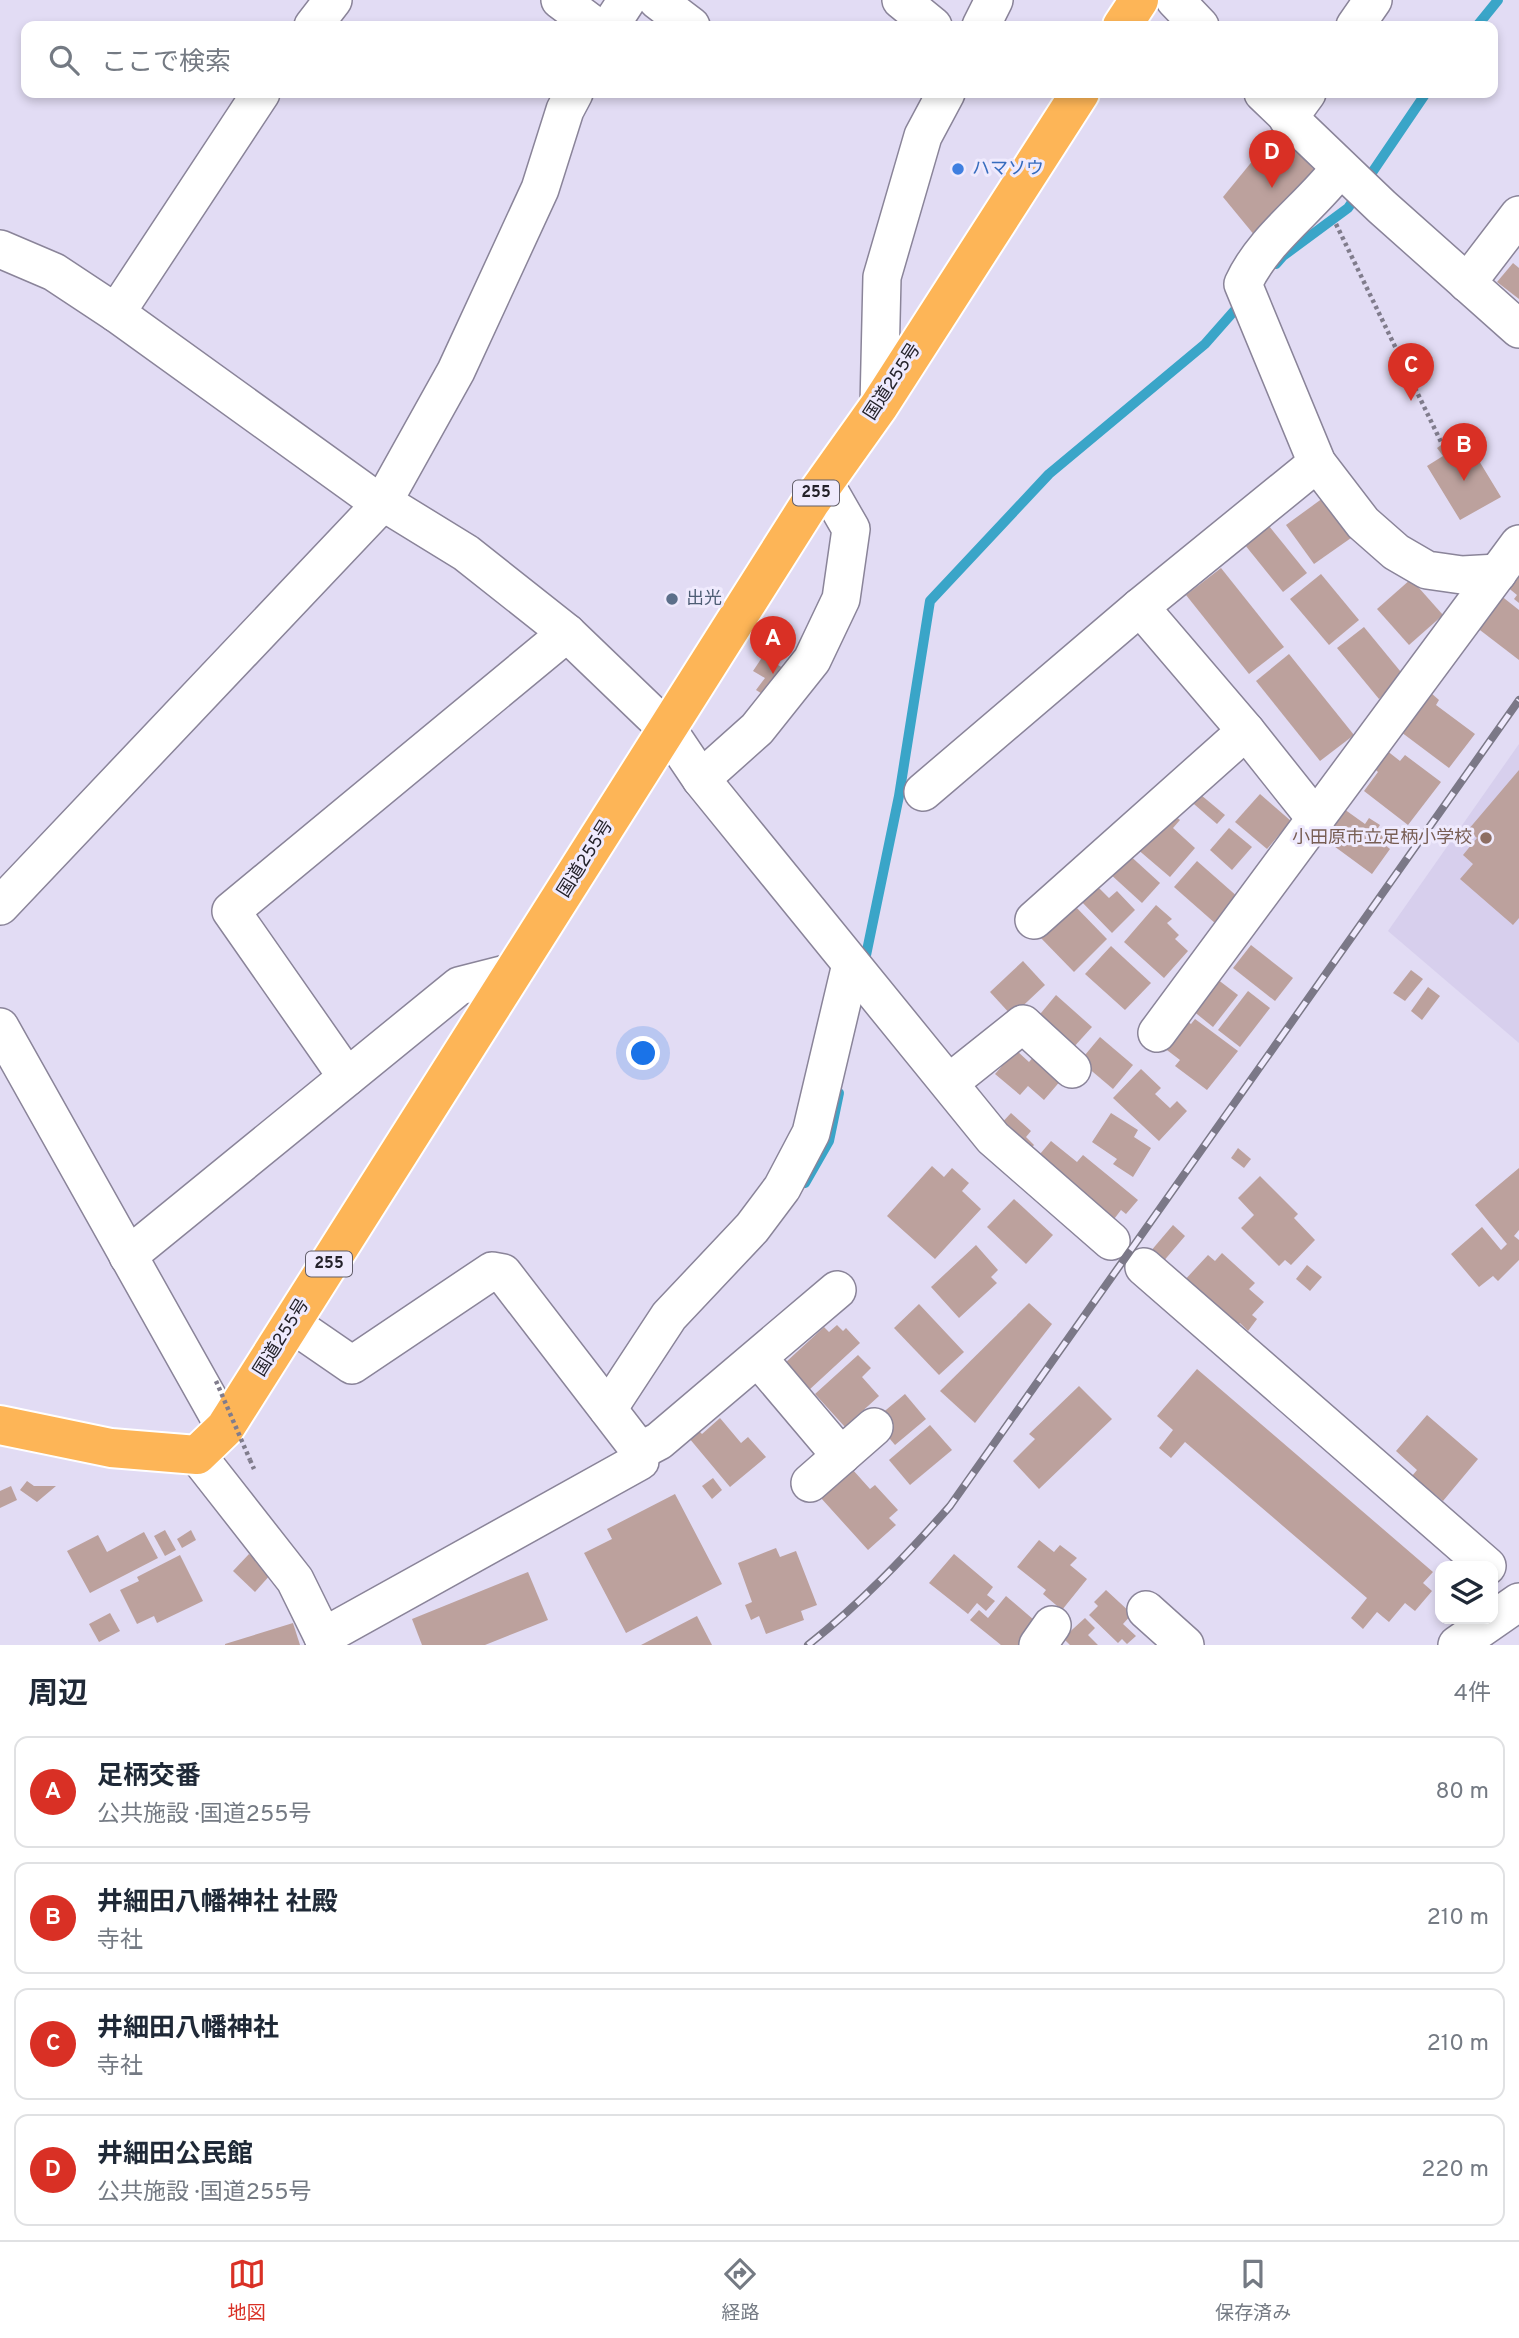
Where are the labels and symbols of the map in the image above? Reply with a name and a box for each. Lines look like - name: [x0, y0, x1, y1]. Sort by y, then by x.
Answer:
- pin: D: [1249, 130, 1295, 188]
- place label: ハマソウ: [972, 158, 1044, 181]
- marker: ハマソウ: [950, 161, 966, 177]
- street label: 国道255号: [860, 339, 926, 425]
- pin: C: [1388, 343, 1434, 401]
- pin: B: [1441, 423, 1487, 481]
- road number: 255: [793, 480, 839, 506]
- place label: 出光: [686, 588, 722, 611]
- marker: 出光: [664, 591, 680, 607]
- pin: A: [750, 616, 796, 674]
- street label: 国道255号: [553, 816, 619, 902]
- place label: 小田原市立足柄小学校: [1292, 827, 1472, 850]
- marker: 小田原市立足柄小学校: [1478, 830, 1494, 846]
- your location: [626, 1036, 660, 1070]
- road number: 255: [306, 1252, 352, 1276]
- street label: 国道255号: [249, 1295, 315, 1381]

